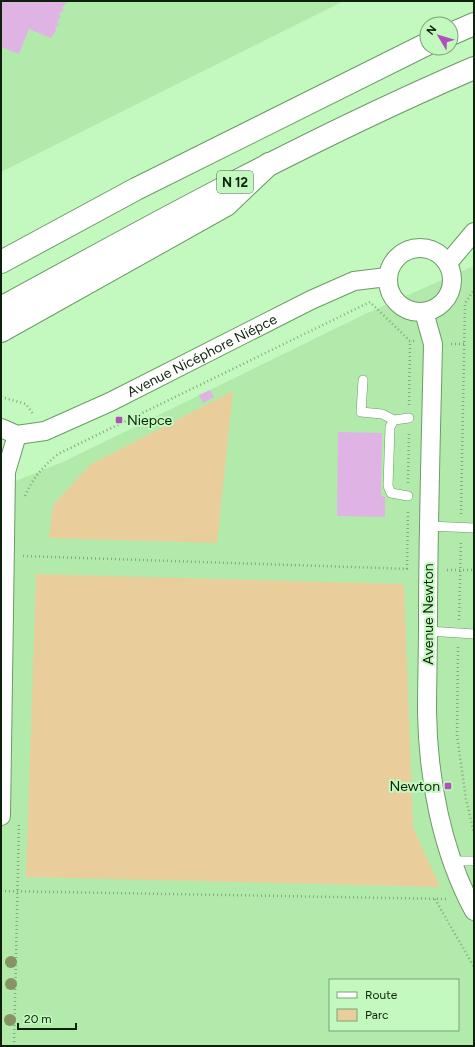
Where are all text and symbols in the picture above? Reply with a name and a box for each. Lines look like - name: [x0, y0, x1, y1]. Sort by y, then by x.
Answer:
- north arrow: [419, 16, 459, 56]
- text: N: [424, 23, 439, 38]
- road number: N 12: [217, 171, 253, 193]
- street label: Avenue Nicéphore Niépce: [124, 311, 280, 401]
- place label: Niepce: [127, 412, 173, 429]
- marker: Niepce: [114, 415, 124, 425]
- street label: Avenue Newton: [420, 563, 437, 665]
- place label: Newton: [390, 778, 440, 795]
- marker: Newton: [443, 781, 453, 791]
- legend: [329, 979, 459, 1031]
- text: Route: [365, 988, 398, 1002]
- scale bar: [18, 1005, 76, 1031]
- text: Parc: [365, 1008, 389, 1022]
- text: 20 m: [24, 1012, 52, 1026]

